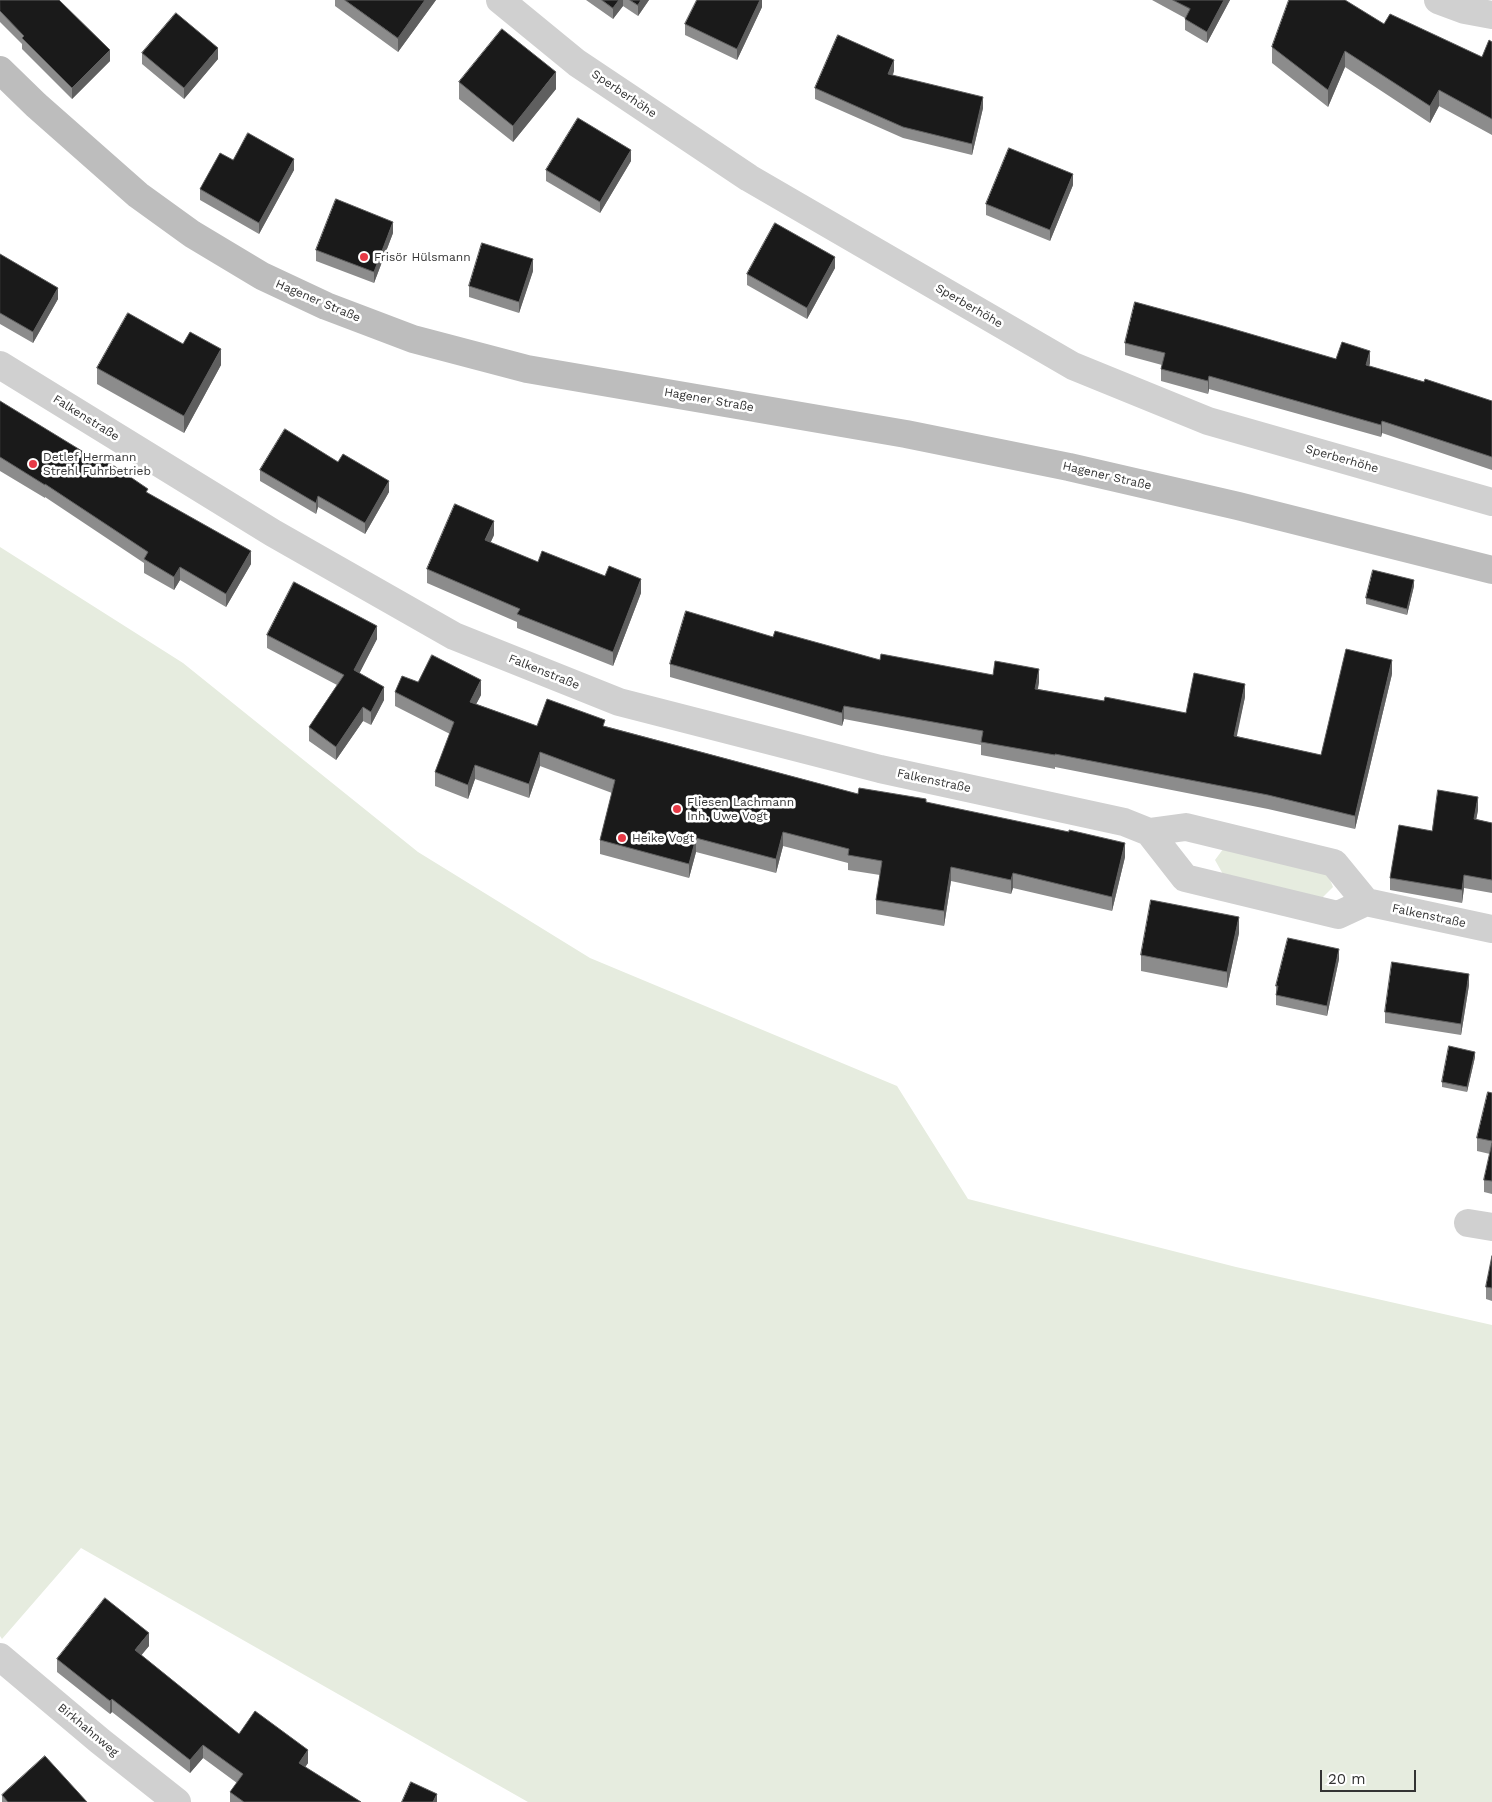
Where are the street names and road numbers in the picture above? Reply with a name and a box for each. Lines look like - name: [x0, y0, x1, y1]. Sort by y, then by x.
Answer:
- street label: Sperberhöhe: [589, 67, 659, 121]
- street label: Hagener Straße: [273, 277, 363, 325]
- street label: Sperberhöhe: [933, 281, 1005, 331]
- street label: Hagener Straße: [663, 385, 755, 415]
- street label: Falkenstraße: [50, 392, 122, 444]
- street label: Sperberhöhe: [1304, 442, 1380, 476]
- street label: Hagener Straße: [1061, 459, 1153, 493]
- street label: Falkenstraße: [506, 651, 582, 693]
- street label: Falkenstraße: [896, 766, 972, 796]
- street label: Falkenstraße: [1391, 901, 1467, 931]
- street label: Birkhahnweg: [55, 1700, 121, 1760]

